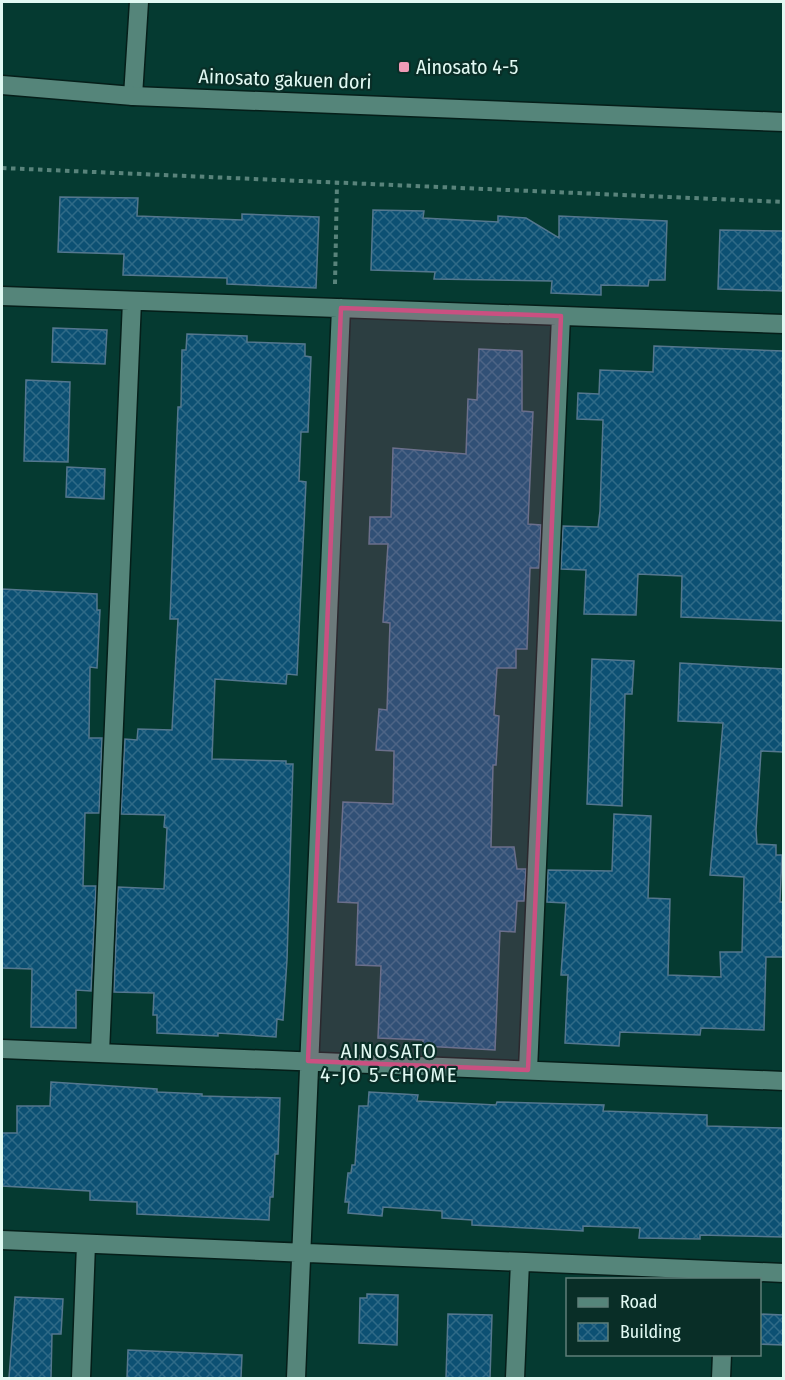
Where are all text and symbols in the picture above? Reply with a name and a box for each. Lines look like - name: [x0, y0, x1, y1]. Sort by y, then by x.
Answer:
- place label: Ainosato 4-5: [416, 55, 518, 79]
- marker: Ainosato 4-5: [397, 60, 411, 74]
- street label: Ainosato gakuen dori: [198, 64, 372, 94]
- district label: AINOSATO 4-JO 5-CHOME: [320, 1038, 458, 1088]
- legend: [566, 1278, 761, 1356]
- text: Road: [620, 1291, 657, 1313]
- text: Building: [620, 1321, 681, 1343]

